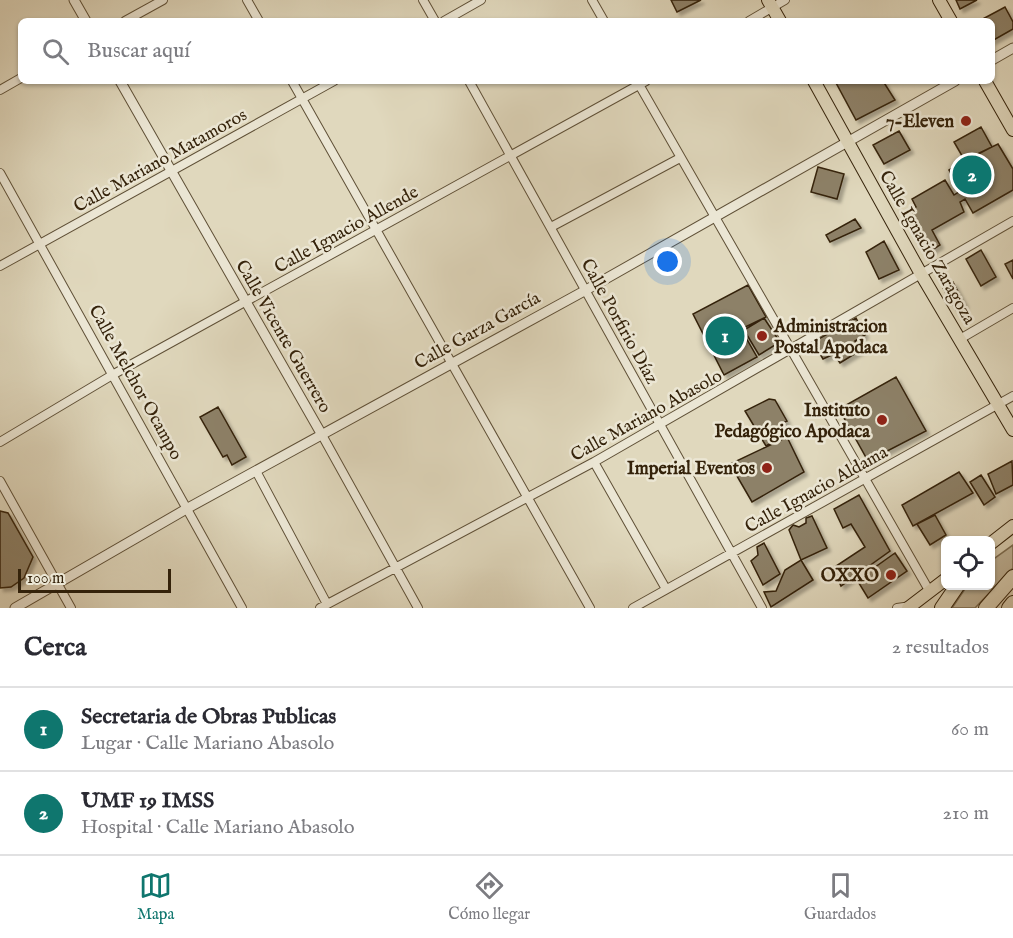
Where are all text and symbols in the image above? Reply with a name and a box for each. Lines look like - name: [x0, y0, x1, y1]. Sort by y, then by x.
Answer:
- search box: [18, 18, 995, 84]
- icon: search: [39, 35, 72, 68]
- text: Buscar aquí: [87, 37, 190, 65]
- street label: Calle Mariano Matamoros: [70, 104, 251, 219]
- place label: 7-Eleven: [886, 111, 954, 134]
- marker: 7-Eleven: [959, 114, 973, 128]
- pin: 2: [952, 152, 992, 198]
- street label: Calle Ignacio Zaragoza: [873, 167, 980, 329]
- street label: Calle Ignacio Allende: [271, 181, 423, 279]
- your location: [653, 247, 682, 276]
- street label: Calle Porfirio Díaz: [575, 255, 663, 388]
- street label: Calle Vicente Guerrero: [230, 256, 336, 418]
- street label: Calle Garza García: [411, 287, 545, 375]
- street label: Calle Melchor Ocampo: [83, 301, 187, 465]
- pin: 1: [706, 314, 744, 358]
- place label: Administracion Postal Apodaca: [773, 316, 889, 360]
- marker: Administracion Postal Apodaca: [755, 329, 769, 343]
- street label: Calle Mariano Abasolo: [567, 365, 727, 468]
- place label: Instituto Pedagógico Apodaca: [714, 400, 871, 444]
- marker: Instituto Pedagógico Apodaca: [875, 413, 889, 427]
- street label: Calle Ignacio Aldama: [741, 441, 892, 539]
- place label: Imperial Eventos: [627, 458, 756, 481]
- marker: Imperial Eventos: [760, 461, 774, 475]
- map controls: [941, 536, 995, 590]
- button: locate: [941, 536, 995, 590]
- place label: OXXO: [821, 565, 879, 588]
- scale bar: [18, 566, 171, 594]
- marker: OXXO: [884, 568, 898, 582]
- text: 100 m: [27, 569, 64, 589]
- text: Cerca: [24, 631, 86, 664]
- text: 2 resultados: [892, 635, 989, 660]
- text: Secretaria de Obras Publicas: [81, 703, 336, 731]
- text: 1: [40, 717, 47, 742]
- text: 60 m: [951, 717, 989, 742]
- text: Lugar · Calle Mariano Abasolo: [81, 731, 334, 756]
- text: UMF 19 IMSS: [81, 787, 214, 815]
- text: 2: [39, 801, 48, 826]
- text: 210 m: [943, 801, 989, 826]
- text: Hospital · Calle Mariano Abasolo: [81, 815, 355, 840]
- tab: Mapa: [137, 869, 174, 925]
- tab: Cómo llegar: [448, 869, 530, 925]
- tab: Guardados: [804, 869, 876, 925]

